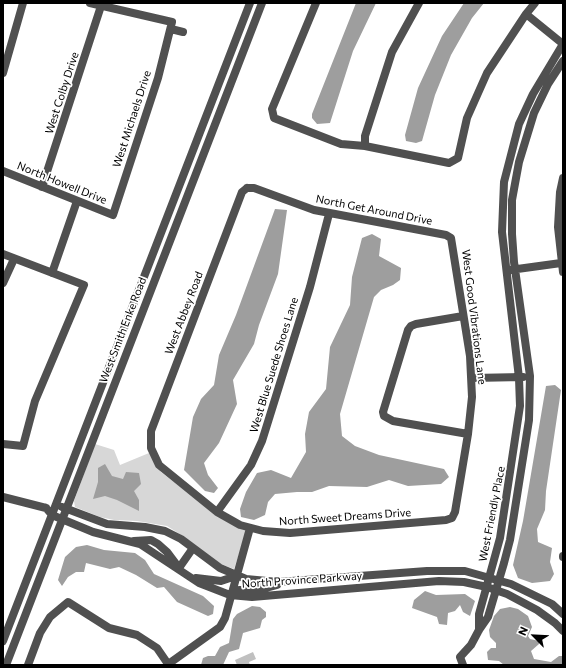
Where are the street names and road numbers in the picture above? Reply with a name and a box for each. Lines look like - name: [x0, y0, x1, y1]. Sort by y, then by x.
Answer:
- street label: West Colby Drive: [43, 50, 81, 136]
- street label: West Michaels Drive: [110, 69, 154, 169]
- street label: North Howell Drive: [15, 159, 109, 207]
- street label: North Get Around Drive: [315, 192, 433, 228]
- street label: West Good Vibrations Lane: [459, 249, 489, 385]
- street label: West Abbey Road: [162, 270, 206, 356]
- street label: West Smith Enke Road: [97, 275, 149, 385]
- street label: West Blue Suede Shoes Lane: [247, 296, 301, 434]
- street label: West Friendly Place: [476, 465, 508, 563]
- street label: North Sweet Dreams Drive: [279, 506, 411, 528]
- street label: North Province Parkway: [241, 569, 363, 591]

